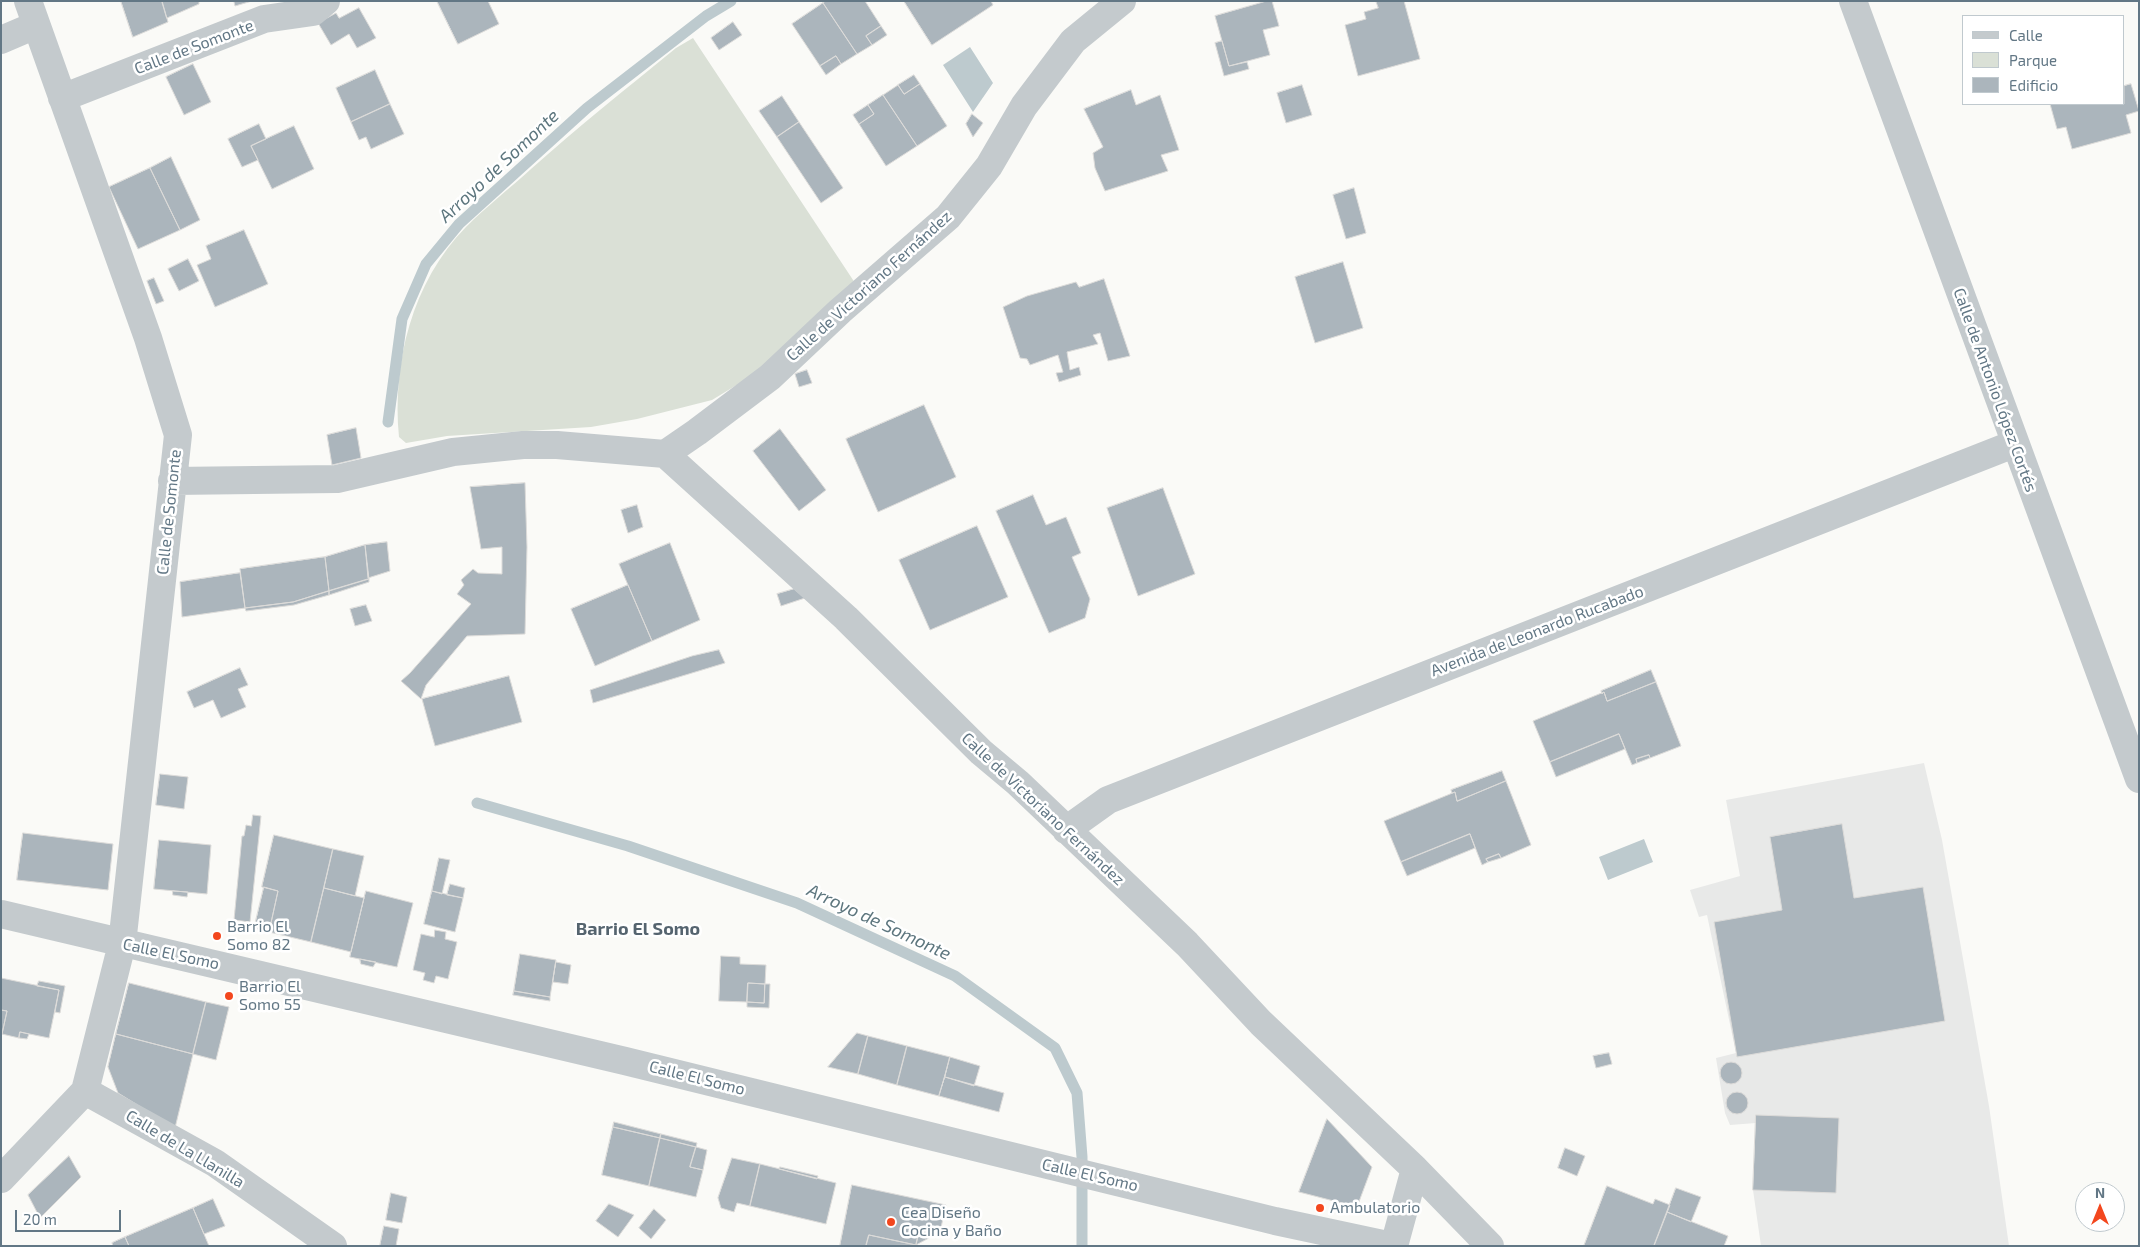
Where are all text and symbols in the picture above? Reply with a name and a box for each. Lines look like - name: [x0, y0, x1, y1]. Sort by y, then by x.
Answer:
- street label: Calle de Somonte: [132, 15, 256, 79]
- legend: [1962, 15, 2125, 105]
- text: Calle: [2009, 26, 2043, 44]
- text: Parque: [2009, 51, 2057, 69]
- text: Edificio: [2009, 76, 2058, 94]
- water label: Arroyo de Somonte: [435, 105, 563, 227]
- street label: Calle de Victoriano Fernández: [783, 207, 955, 365]
- street label: Calle de Antonio López Cortés: [1949, 285, 2041, 495]
- street label: Calle de Somonte: [153, 448, 185, 576]
- street label: Avenida de Leonardo Rucabado: [1428, 581, 1646, 681]
- street label: Calle de Victoriano Fernández: [958, 729, 1128, 889]
- water label: Arroyo de Somonte: [804, 879, 954, 965]
- place label: Barrio El Somo 82: [227, 917, 290, 955]
- district label: Barrio El Somo: [576, 918, 700, 940]
- marker: Barrio El Somo 82: [211, 930, 223, 942]
- street label: Calle El Somo: [121, 934, 221, 974]
- place label: Barrio El Somo 55: [239, 977, 301, 1015]
- marker: Barrio El Somo 55: [223, 990, 235, 1002]
- street label: Calle El Somo: [647, 1057, 747, 1099]
- street label: Calle de La Llanilla: [122, 1106, 248, 1192]
- street label: Calle El Somo: [1040, 1155, 1140, 1195]
- north arrow: [2075, 1182, 2125, 1232]
- text: N: [2095, 1184, 2105, 1201]
- place label: Ambulatorio: [1330, 1198, 1420, 1218]
- scale bar: [18, 1200, 124, 1232]
- marker: Ambulatorio: [1314, 1202, 1326, 1214]
- place label: Cea Diseño Cocina y Baño: [901, 1203, 1002, 1241]
- text: 20 m: [23, 1210, 57, 1228]
- marker: Cea Diseño Cocina y Baño: [885, 1216, 897, 1228]

